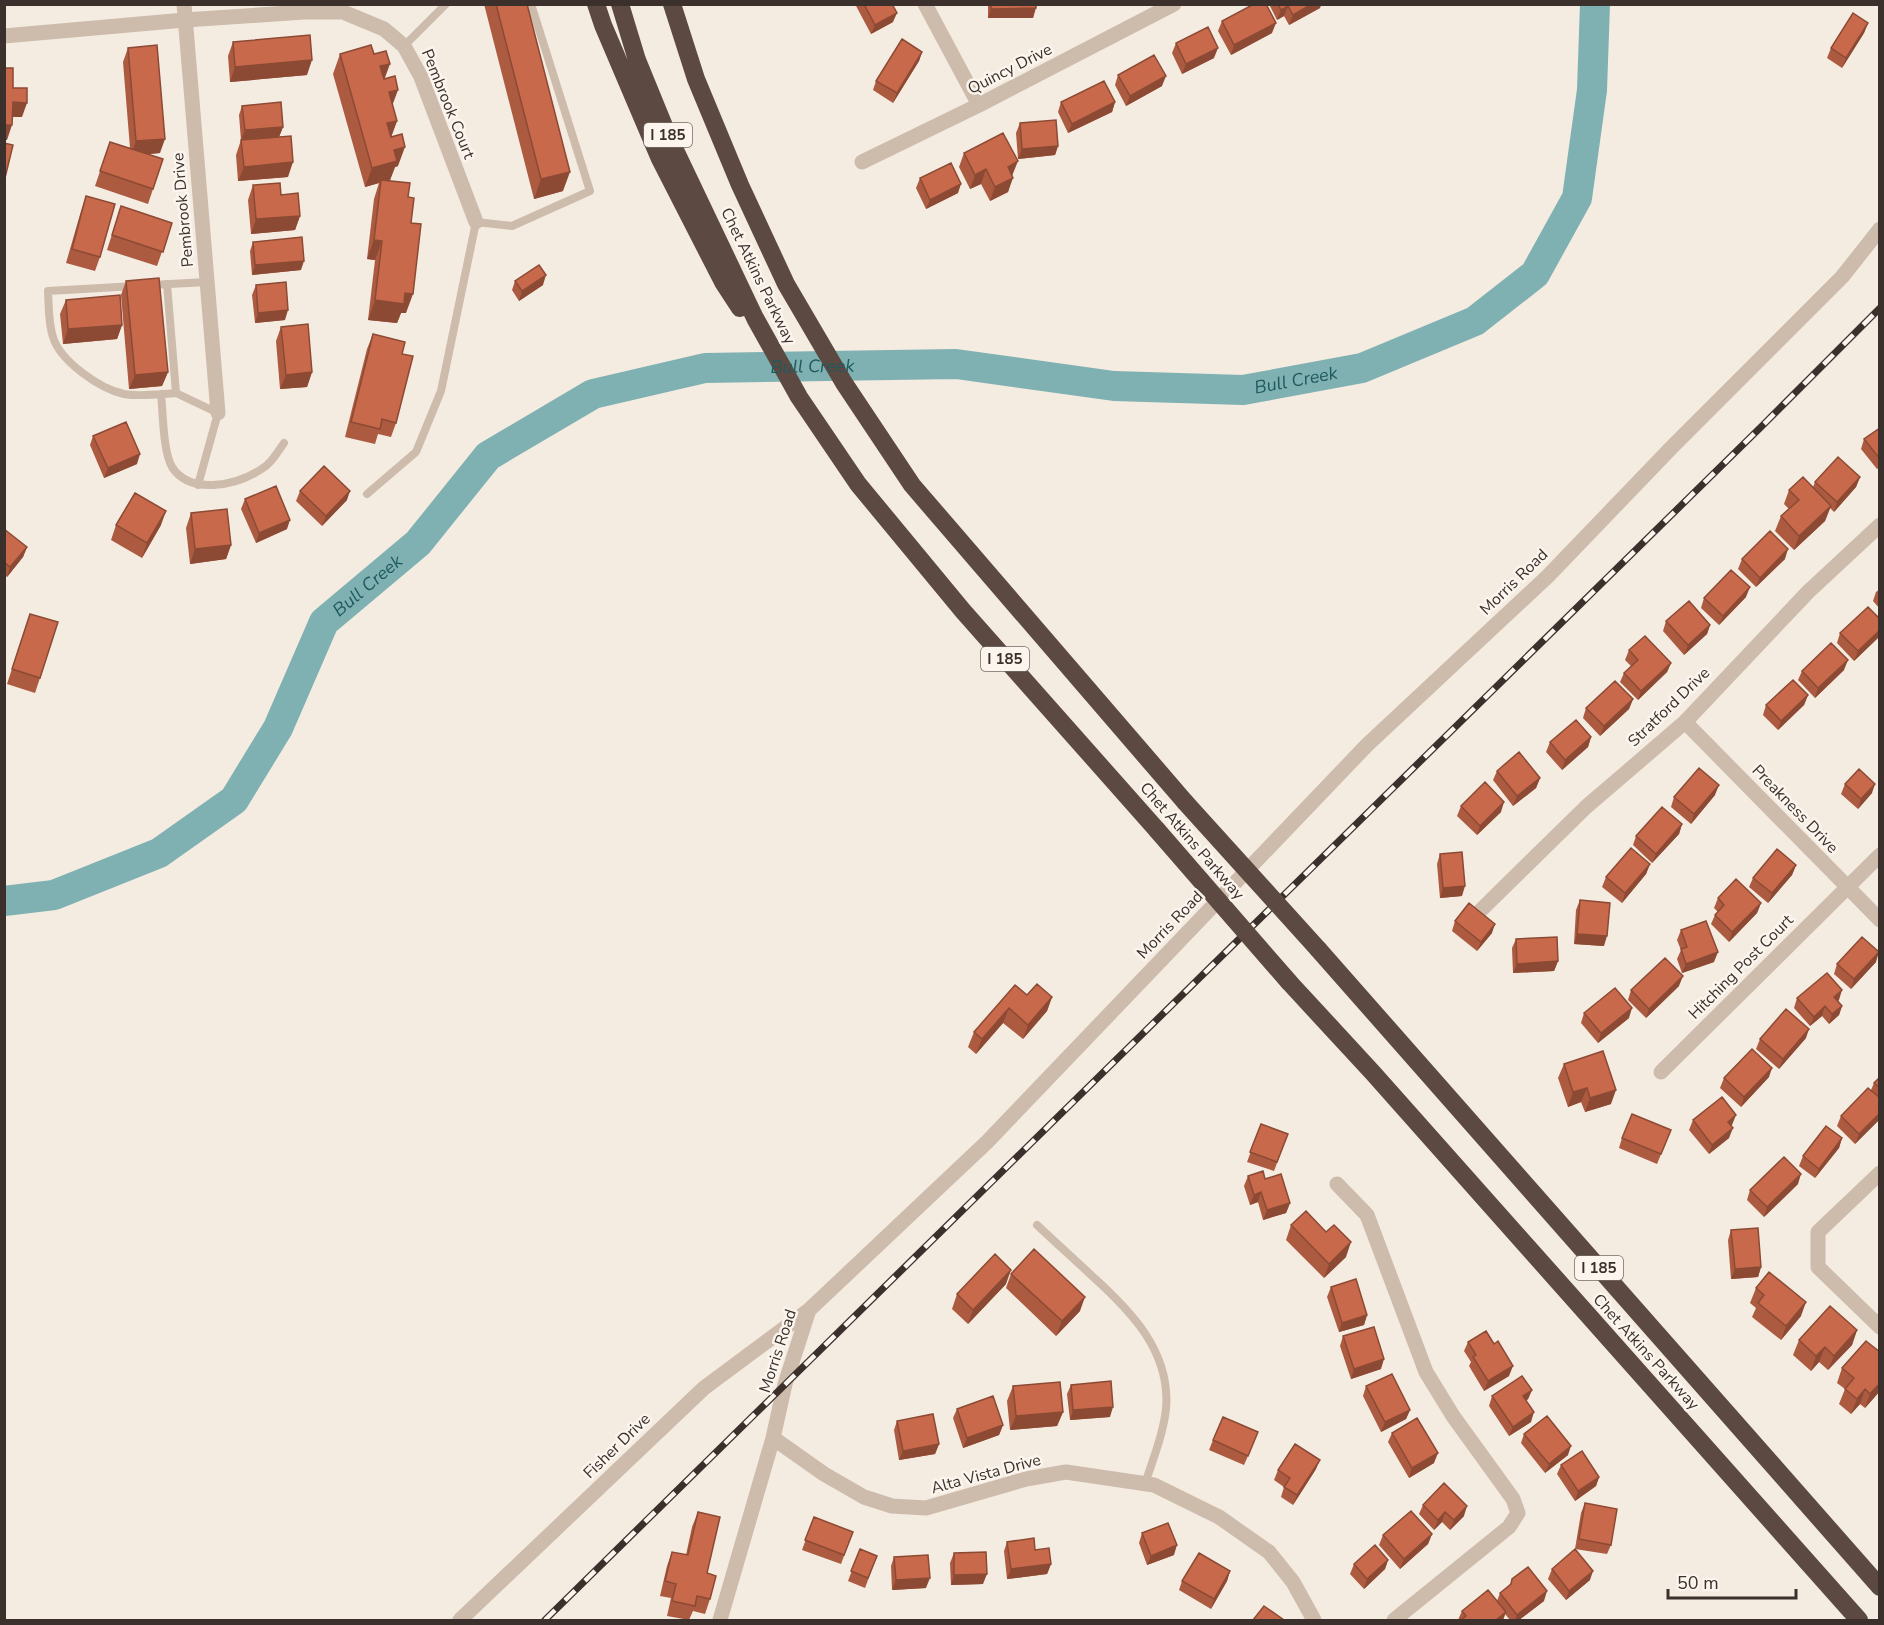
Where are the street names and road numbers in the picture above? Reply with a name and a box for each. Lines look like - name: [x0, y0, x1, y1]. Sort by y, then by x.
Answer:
- street label: Quincy Drive: [964, 38, 1056, 100]
- street label: Pembrook Court: [416, 46, 480, 163]
- road number: I 185: [644, 123, 692, 147]
- street label: Pembrook Drive: [167, 152, 199, 268]
- street label: Chet Atkins Parkway: [715, 204, 801, 349]
- street label: Morris Road: [1475, 544, 1553, 620]
- road number: I 185: [981, 647, 1029, 671]
- street label: Stratford Drive: [1623, 662, 1715, 752]
- street label: Preakness Drive: [1747, 760, 1843, 858]
- street label: Chet Atkins Parkway: [1135, 777, 1250, 905]
- street label: Morris Road: [1132, 886, 1208, 964]
- street label: Hitching Post Court: [1684, 909, 1799, 1024]
- road number: I 185: [1575, 1256, 1623, 1280]
- street label: Chet Atkins Parkway: [1588, 1289, 1705, 1415]
- street label: Morris Road: [754, 1306, 802, 1396]
- street label: Fisher Drive: [579, 1408, 655, 1484]
- street label: Alta Vista Drive: [929, 1449, 1043, 1499]

